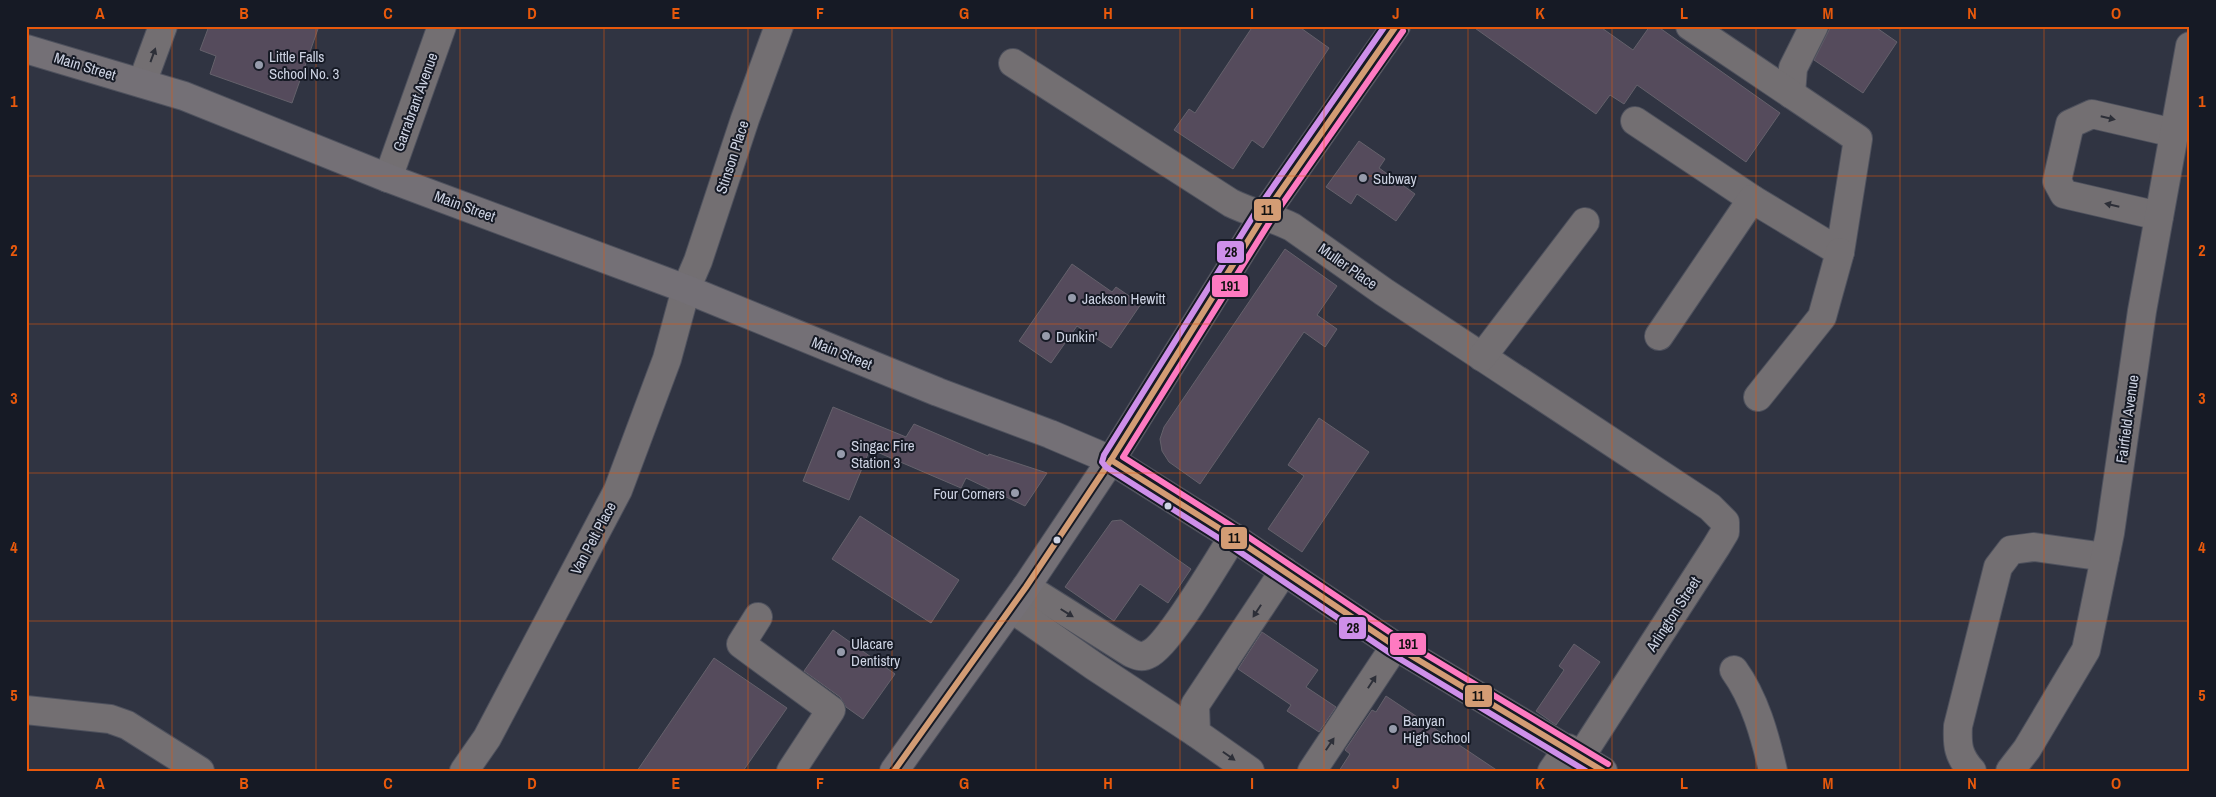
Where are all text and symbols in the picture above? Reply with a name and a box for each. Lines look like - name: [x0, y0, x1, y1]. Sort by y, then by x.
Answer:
- text: A: [95, 2, 105, 24]
- text: B: [239, 2, 249, 24]
- text: C: [383, 2, 393, 24]
- text: D: [527, 2, 537, 24]
- text: E: [672, 2, 681, 24]
- text: F: [816, 2, 824, 24]
- text: G: [959, 2, 969, 24]
- text: H: [1103, 2, 1113, 24]
- text: I: [1250, 2, 1254, 24]
- text: J: [1392, 2, 1400, 24]
- text: K: [1535, 2, 1545, 24]
- text: L: [1680, 2, 1688, 24]
- text: M: [1823, 2, 1834, 24]
- text: N: [1967, 2, 1977, 24]
- text: O: [2111, 2, 2121, 24]
- place label: Little Falls School No. 3: [269, 46, 340, 84]
- street label: Main Street: [52, 47, 119, 86]
- one-way arrow: [149, 47, 157, 62]
- street label: Garrabrant Avenue: [387, 50, 443, 154]
- marker: Little Falls School No. 3: [253, 59, 265, 71]
- text: 1: [10, 90, 18, 112]
- text: 1: [2198, 90, 2206, 112]
- one-way arrow: [2100, 114, 2115, 122]
- street label: Stinson Place: [710, 118, 754, 196]
- place label: Subway: [1373, 168, 1418, 189]
- marker: Subway: [1357, 172, 1369, 184]
- street label: Main Street: [432, 185, 499, 227]
- line badge: 11: [1253, 198, 1282, 222]
- text: 11: [1261, 201, 1274, 219]
- one-way arrow: [2104, 201, 2119, 209]
- street label: Muller Place: [1314, 238, 1382, 294]
- text: 2: [10, 239, 18, 261]
- text: 2: [2198, 239, 2206, 261]
- line badge: 28: [1216, 240, 1245, 264]
- text: 28: [1225, 243, 1237, 261]
- line badge: 191: [1211, 274, 1249, 298]
- text: 191: [1220, 277, 1240, 295]
- place label: Jackson Hewitt: [1082, 288, 1166, 309]
- marker: Jackson Hewitt: [1066, 292, 1078, 304]
- place label: Dunkin': [1056, 326, 1097, 347]
- marker: Dunkin': [1040, 330, 1052, 342]
- street label: Main Street: [809, 331, 876, 375]
- street label: Fairfield Avenue: [2110, 373, 2144, 464]
- text: 3: [10, 387, 18, 409]
- text: 3: [2198, 387, 2206, 409]
- place label: Singac Fire Station 3: [851, 435, 915, 473]
- marker: Singac Fire Station 3: [835, 448, 847, 460]
- place label: Four Corners: [933, 483, 1005, 504]
- marker: Four Corners: [1009, 487, 1021, 499]
- street label: Van Pelt Place: [565, 498, 621, 578]
- unlabelled marker: [1163, 501, 1173, 511]
- line badge: 11: [1220, 526, 1248, 550]
- text: 11: [1228, 529, 1241, 547]
- unlabelled marker: [1052, 535, 1062, 545]
- text: 4: [10, 536, 18, 558]
- text: 4: [2198, 536, 2206, 558]
- street label: Arlington Street: [1640, 572, 1705, 656]
- one-way arrow: [1252, 605, 1262, 618]
- one-way arrow: [1061, 609, 1074, 618]
- line badge: 28: [1338, 616, 1367, 640]
- text: 28: [1347, 619, 1359, 637]
- line badge: 191: [1389, 632, 1427, 656]
- place label: Ulacare Dentistry: [851, 633, 901, 671]
- text: 191: [1398, 635, 1418, 653]
- marker: Ulacare Dentistry: [835, 646, 847, 658]
- one-way arrow: [1367, 675, 1377, 688]
- text: 5: [10, 684, 18, 706]
- line badge: 11: [1464, 684, 1493, 708]
- text: 5: [2198, 684, 2206, 706]
- text: 11: [1472, 687, 1485, 705]
- place label: Banyan High School: [1403, 710, 1470, 748]
- marker: Banyan High School: [1387, 723, 1399, 735]
- one-way arrow: [1325, 737, 1335, 751]
- one-way arrow: [1222, 751, 1236, 761]
- text: A: [95, 772, 105, 794]
- text: B: [239, 772, 249, 794]
- text: C: [383, 772, 393, 794]
- text: D: [527, 772, 537, 794]
- text: E: [672, 772, 681, 794]
- text: F: [816, 772, 824, 794]
- text: G: [959, 772, 969, 794]
- text: H: [1103, 772, 1113, 794]
- text: I: [1250, 772, 1254, 794]
- text: J: [1392, 772, 1400, 794]
- text: K: [1535, 772, 1545, 794]
- text: L: [1680, 772, 1688, 794]
- text: M: [1823, 772, 1834, 794]
- text: N: [1967, 772, 1977, 794]
- text: O: [2111, 772, 2121, 794]

